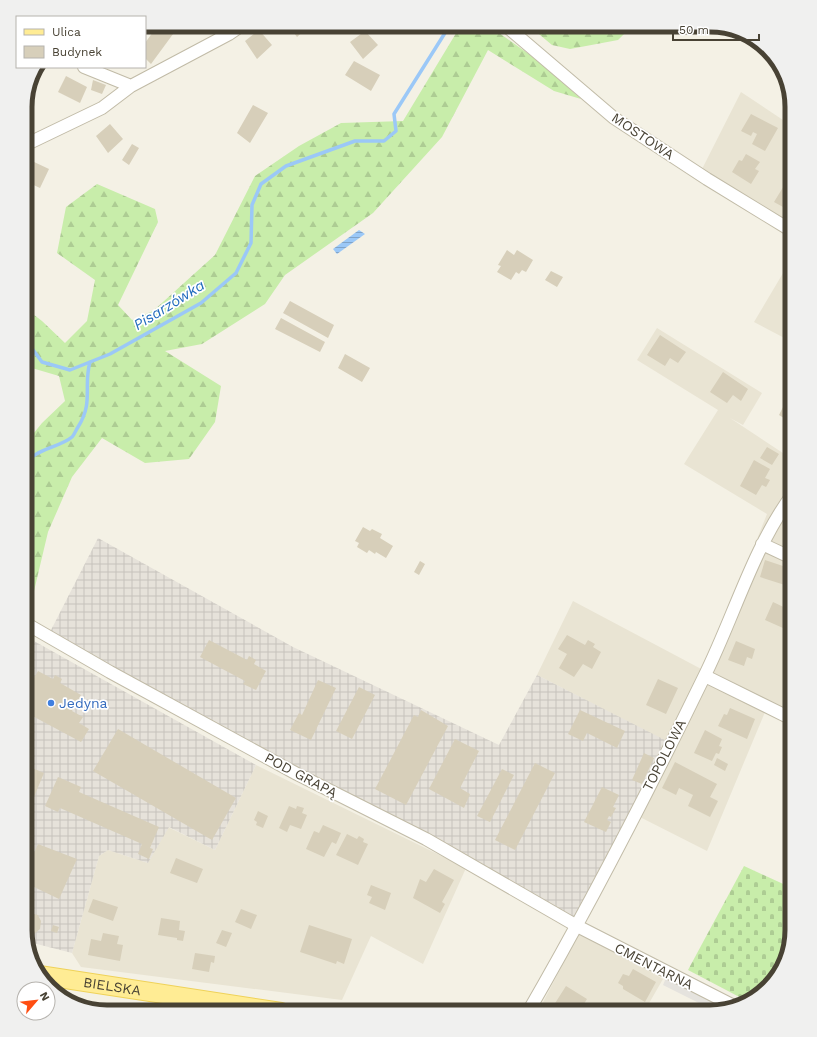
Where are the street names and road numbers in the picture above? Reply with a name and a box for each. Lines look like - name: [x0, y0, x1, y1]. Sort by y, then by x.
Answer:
- street label: MOSTOWA: [609, 109, 677, 163]
- street label: TOPOLOWA: [639, 717, 689, 793]
- street label: POD GRAPĄ: [262, 749, 341, 801]
- street label: CMENTARNA: [612, 939, 696, 993]
- street label: BIELSKA: [82, 974, 142, 998]

